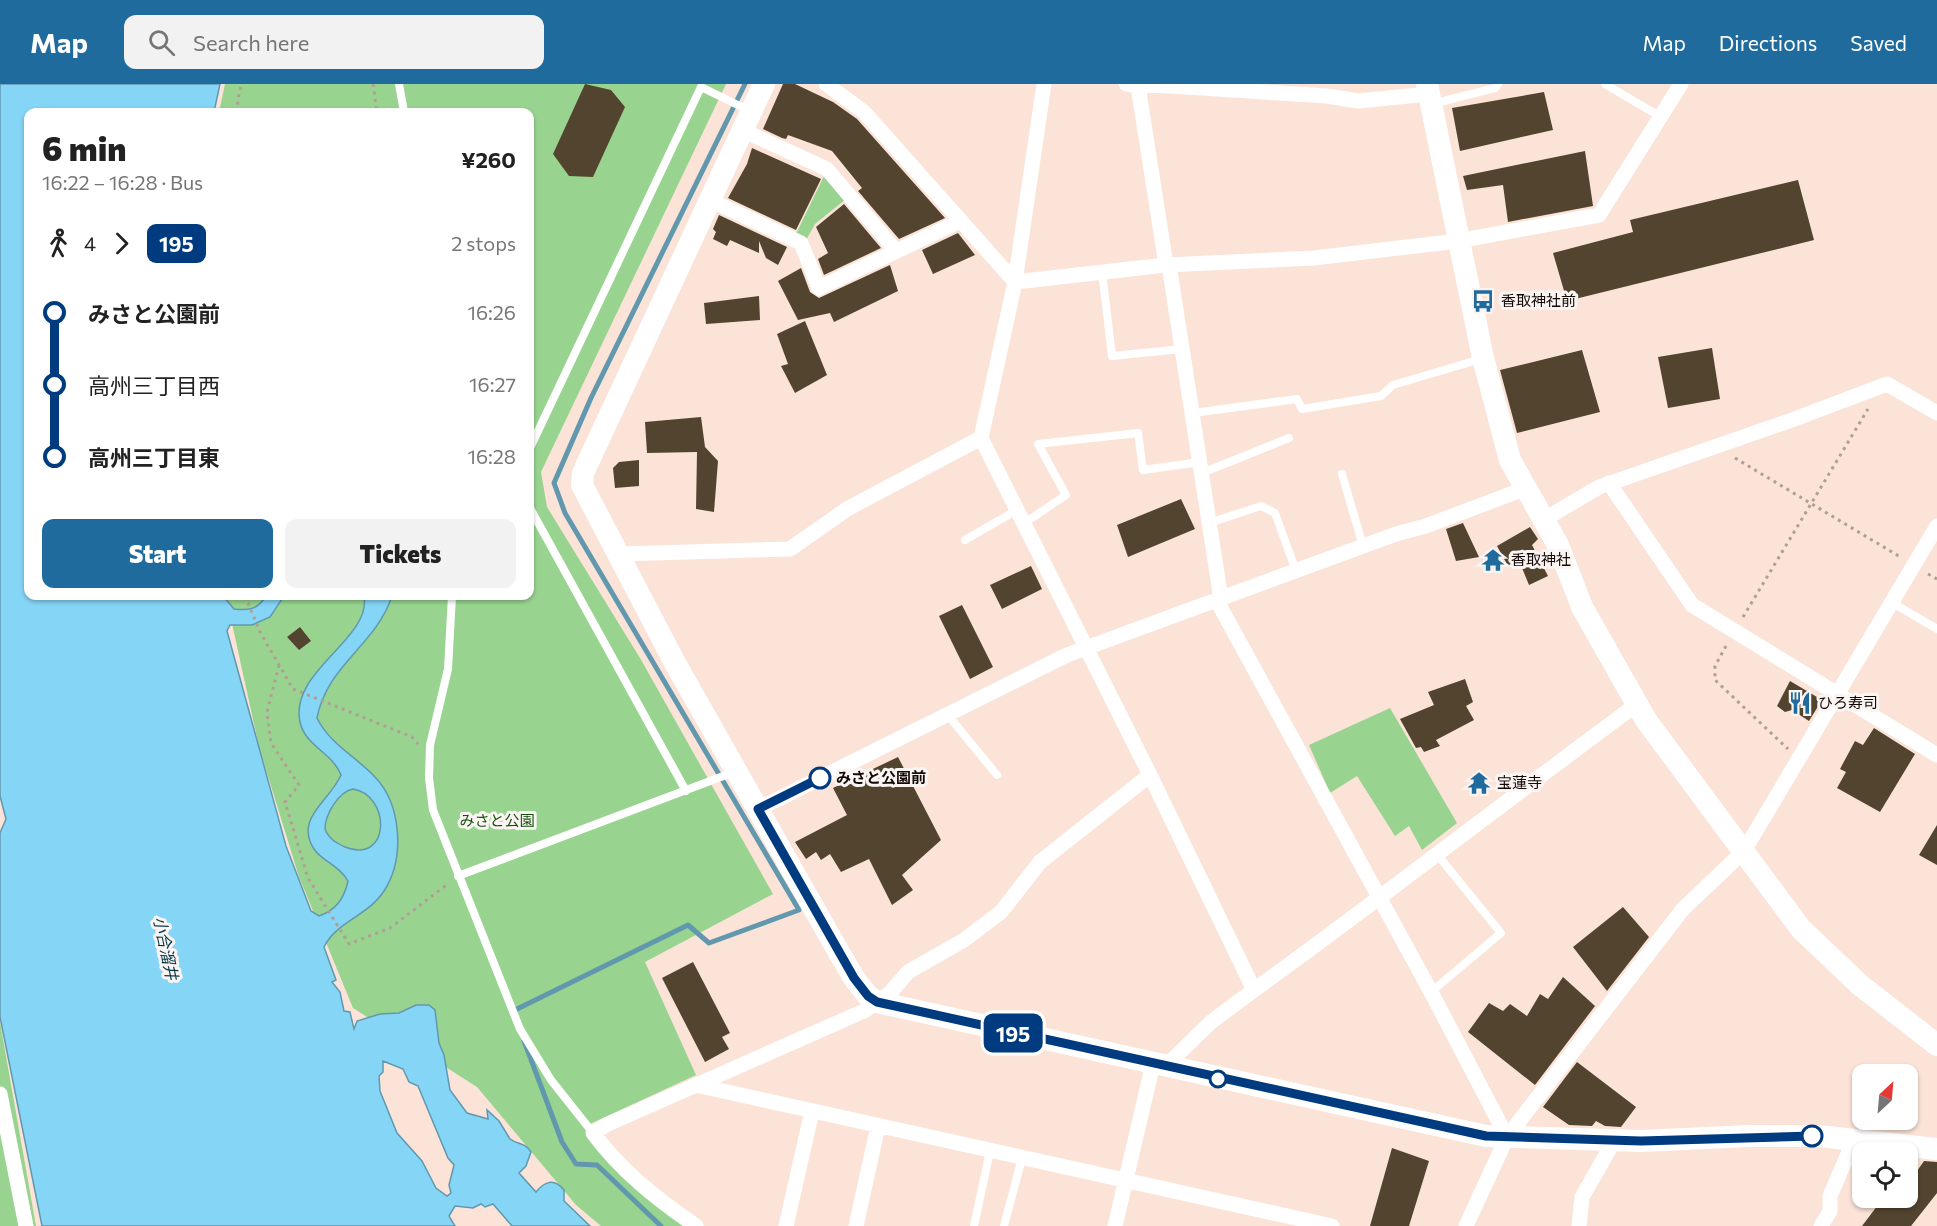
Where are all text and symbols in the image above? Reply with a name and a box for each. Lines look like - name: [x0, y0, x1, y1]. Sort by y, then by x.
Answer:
- search box: [124, 15, 544, 69]
- text: Map: [30, 25, 88, 59]
- icon: search: [145, 26, 178, 59]
- text: Search here: [193, 29, 309, 56]
- text: Map: [1643, 30, 1686, 55]
- text: Directions: [1719, 30, 1817, 55]
- text: Saved: [1850, 30, 1907, 55]
- text: 6 min: [42, 127, 126, 168]
- text: ¥260: [461, 146, 516, 173]
- text: 16:22 – 16:28 · Bus: [42, 170, 203, 194]
- icon: walk: [42, 227, 75, 260]
- icon: forward: [105, 227, 138, 260]
- text: 4: [84, 231, 96, 255]
- text: 195: [159, 231, 194, 256]
- text: 2 stops: [451, 231, 516, 255]
- bus stop icon: 香取神社前: [1470, 288, 1496, 314]
- place label: 香取神社前: [1501, 291, 1576, 309]
- text: みさと公園前: [88, 300, 220, 327]
- text: 16:26: [467, 300, 516, 324]
- text: 高州三丁目西: [88, 372, 220, 399]
- text: 16:27: [469, 372, 516, 396]
- text: 高州三丁目東: [88, 444, 220, 471]
- text: 16:28: [467, 444, 516, 468]
- button: Start: [42, 519, 273, 588]
- button: Tickets: [285, 519, 516, 588]
- temple icon: 香取神社: [1480, 547, 1506, 573]
- place label: 香取神社: [1511, 550, 1571, 568]
- restaurant icon: ひろ寿司: [1787, 690, 1813, 716]
- place label: ひろ寿司: [1818, 693, 1878, 711]
- marker: みさと公園前: [809, 767, 831, 789]
- place label: みさと公園前: [836, 768, 926, 786]
- temple icon: 宝蓮寺: [1466, 770, 1492, 796]
- place label: 宝蓮寺: [1497, 773, 1542, 791]
- park label: みさと公園: [459, 811, 535, 829]
- water label: 小合溜井: [151, 915, 183, 983]
- line badge: 195: [978, 1014, 1048, 1052]
- text: 195: [996, 1021, 1030, 1046]
- north arrow: [1852, 1064, 1918, 1130]
- map controls: [1852, 1064, 1918, 1208]
- unlabelled marker: [1209, 1070, 1227, 1088]
- unlabelled marker: [1801, 1125, 1823, 1147]
- button: locate: [1852, 1142, 1918, 1208]

